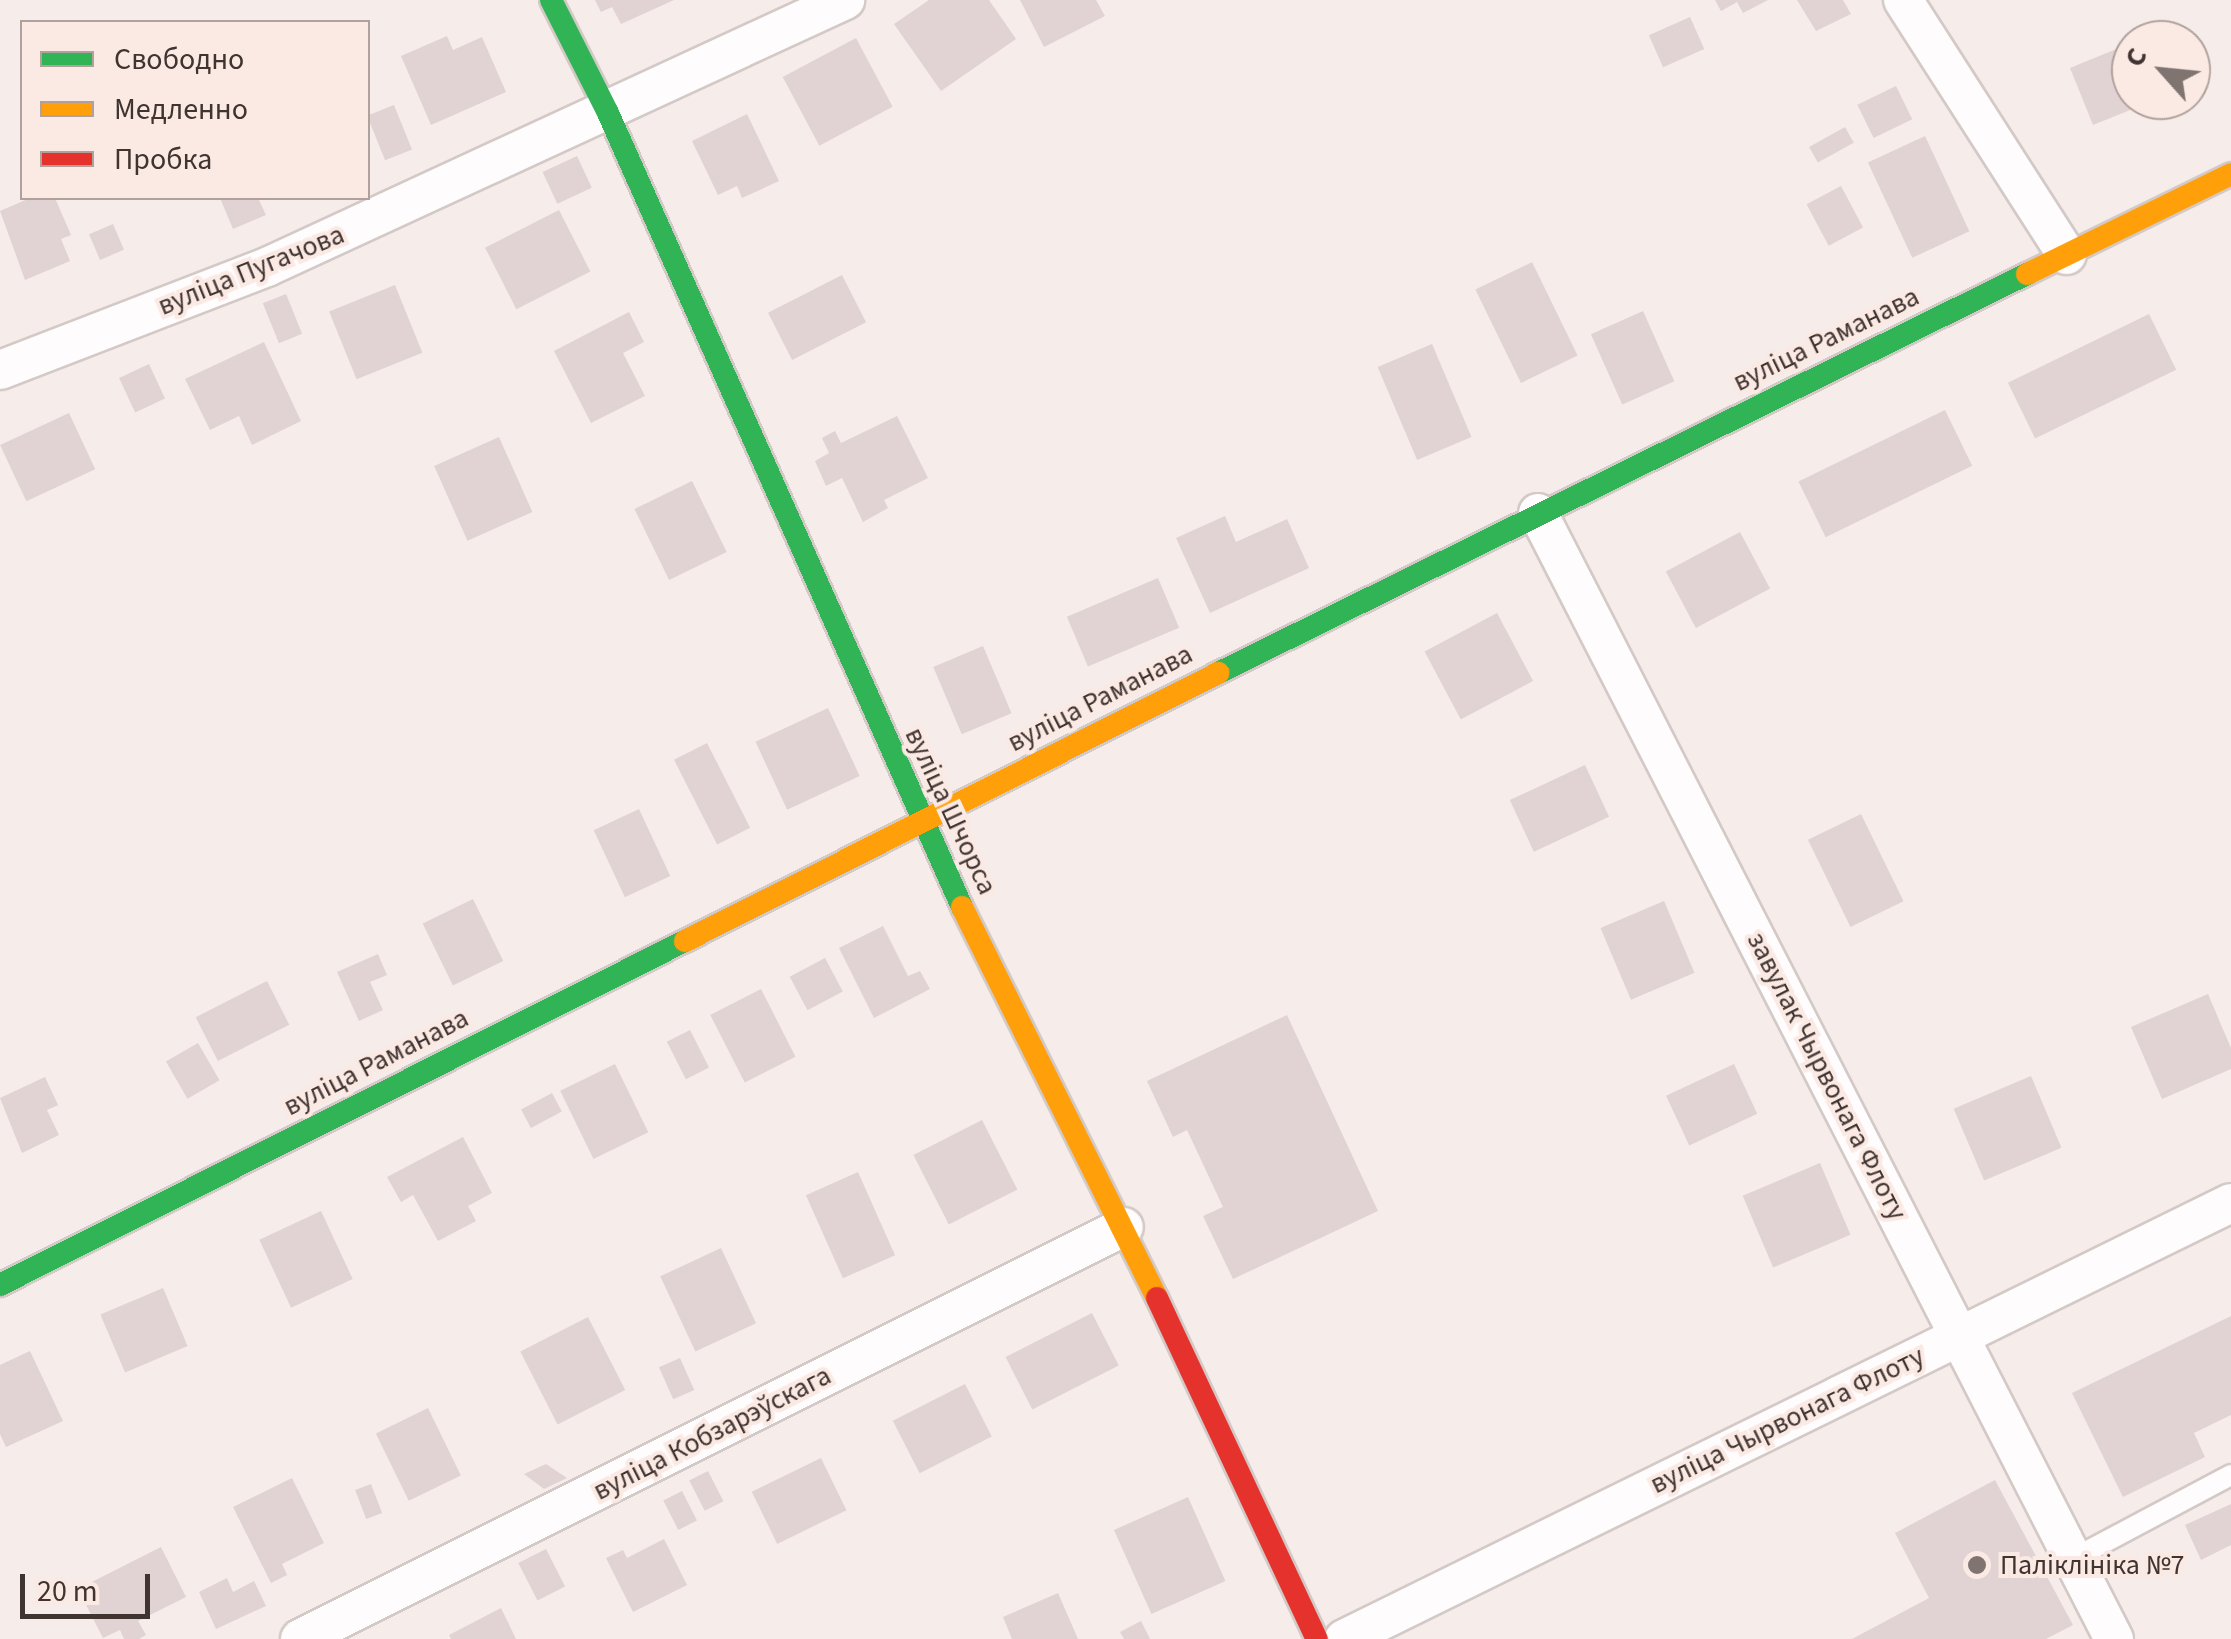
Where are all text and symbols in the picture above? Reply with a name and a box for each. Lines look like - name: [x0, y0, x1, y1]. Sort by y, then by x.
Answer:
- legend: [20, 20, 370, 200]
- north arrow: [2111, 20, 2211, 120]
- text: Свободно: [114, 38, 244, 81]
- text: С: [2115, 41, 2158, 74]
- text: Медленно: [114, 88, 248, 131]
- text: Пробка: [114, 138, 212, 181]
- street label: вуліца Пугачова: [153, 217, 349, 323]
- street label: вуліца Раманава: [1727, 279, 1925, 399]
- street label: вуліца Раманава: [1002, 637, 1198, 759]
- street label: вуліца Шчорса: [898, 722, 1004, 900]
- street label: завулак Чырвонага Флоту: [1740, 926, 1914, 1226]
- street label: вуліца Раманава: [278, 1001, 474, 1123]
- street label: вуліца Чырвонага Флоту: [1645, 1339, 1929, 1501]
- street label: вуліца Кобзарэўскага: [587, 1358, 837, 1508]
- place label: Паліклініка №7: [2000, 1548, 2184, 1582]
- marker: Паліклініка №7: [1964, 1552, 1990, 1578]
- scale bar: [25, 1554, 155, 1616]
- text: 20 m: [37, 1570, 98, 1613]

